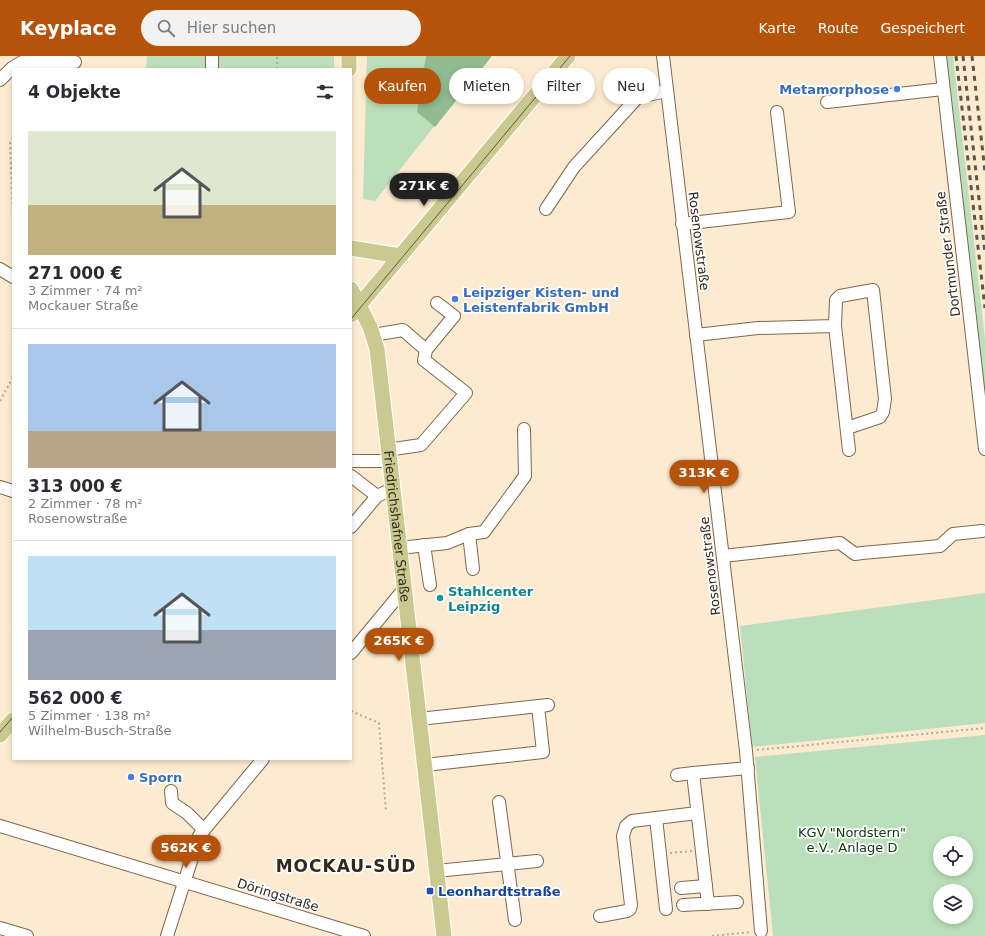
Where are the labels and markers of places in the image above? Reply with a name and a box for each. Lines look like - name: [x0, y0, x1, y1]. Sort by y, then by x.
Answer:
- place label: Metamorphose: [779, 82, 889, 97]
- marker: Metamorphose: [892, 84, 902, 94]
- pin: 271K €: [391, 173, 457, 207]
- place label: Leipziger Kisten- und Leistenfabrik GmbH: [463, 285, 619, 315]
- marker: Leipziger Kisten- und Leistenfabrik GmbH: [450, 294, 460, 304]
- pin: 313K €: [671, 460, 737, 494]
- place label: Stahlcenter Leipzig: [448, 584, 534, 614]
- marker: Stahlcenter Leipzig: [435, 593, 445, 603]
- pin: 265K €: [366, 628, 432, 662]
- place label: Sporn: [139, 770, 182, 785]
- marker: Sporn: [126, 772, 136, 782]
- pin: 562K €: [153, 835, 219, 869]
- place label: Leonhardtstraße: [438, 884, 561, 899]
- marker: Leonhardtstraße: [425, 886, 435, 896]

